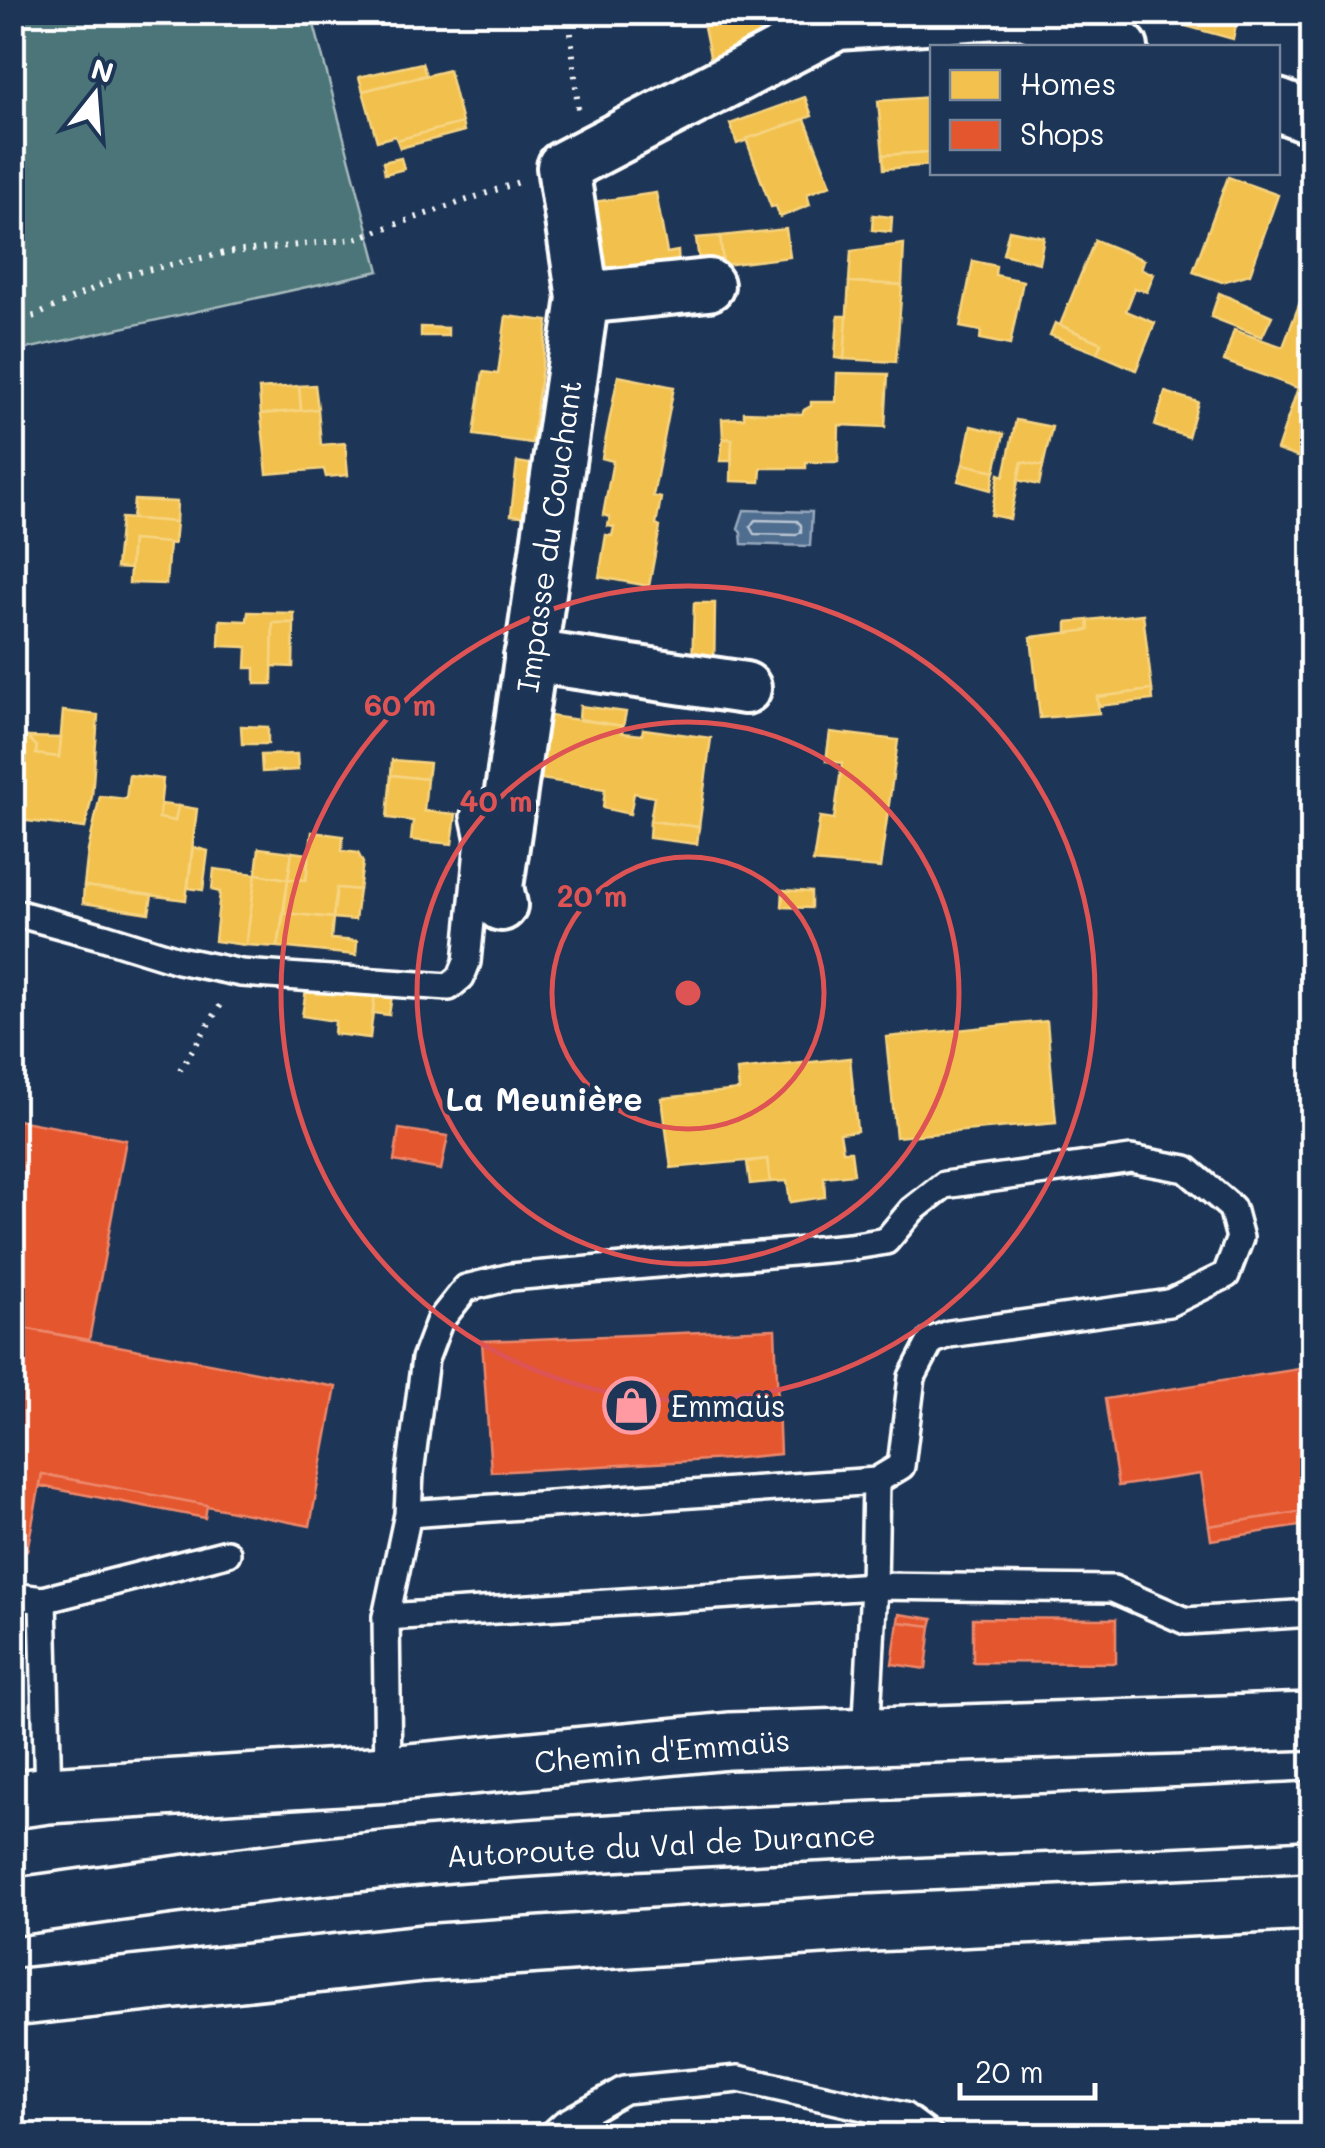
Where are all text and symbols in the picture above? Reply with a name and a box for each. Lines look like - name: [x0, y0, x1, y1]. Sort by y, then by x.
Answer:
- north arrow: [45, 45, 145, 145]
- legend: [930, 45, 1280, 175]
- text: N: [87, 50, 118, 90]
- text: Homes: [1020, 63, 1116, 103]
- text: Shops: [1020, 113, 1105, 153]
- street label: Impasse du Couchant: [506, 377, 590, 695]
- text: 60 m: [364, 684, 436, 724]
- text: 40 m: [460, 780, 532, 820]
- text: 20 m: [557, 875, 627, 915]
- centre of rings: [670, 975, 706, 1011]
- district label: La Meunière: [445, 1077, 643, 1119]
- shop icon: Emmaüs: [602, 1375, 662, 1435]
- place label: Emmaüs: [671, 1385, 786, 1425]
- street label: Chemin d'Emmaüs: [532, 1719, 792, 1781]
- street label: Autoroute du Val de Durance: [445, 1813, 877, 1875]
- scale bar: [960, 2038, 1095, 2100]
- text: 20 m: [975, 2051, 1044, 2091]

